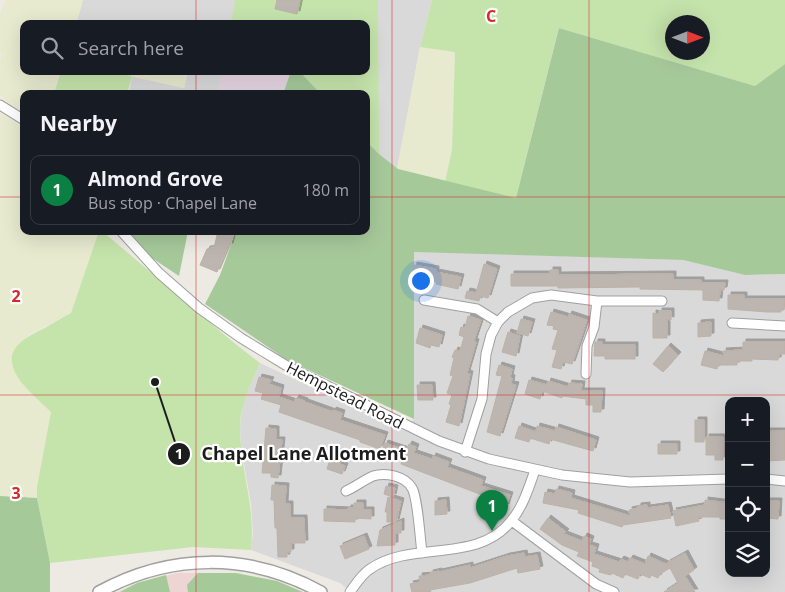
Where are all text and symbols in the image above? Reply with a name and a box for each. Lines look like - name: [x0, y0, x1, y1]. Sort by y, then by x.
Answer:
- text: C: [486, 5, 496, 27]
- north arrow: [665, 15, 710, 60]
- search box: [20, 20, 370, 75]
- icon: search: [38, 34, 66, 62]
- text: Search here: [78, 35, 184, 61]
- text: Nearby: [40, 109, 117, 137]
- text: Almond Grove: [88, 166, 223, 192]
- text: 1: [52, 179, 62, 201]
- text: 180 m: [303, 179, 349, 201]
- text: Bus stop · Chapel Lane: [88, 192, 257, 214]
- your location: [408, 268, 434, 294]
- text: 2: [11, 285, 21, 307]
- street label: Hempstead Road: [283, 356, 407, 434]
- map controls: [725, 397, 770, 577]
- button: +: [725, 397, 770, 442]
- callout: Chapel Lane Allotment: [167, 437, 417, 470]
- text: Chapel Lane Allotment: [202, 441, 407, 465]
- button: −: [725, 442, 770, 487]
- text: 1: [175, 443, 183, 463]
- text: 3: [11, 482, 21, 504]
- button: locate: [725, 487, 770, 532]
- pin: 1: [476, 490, 508, 531]
- button: layers: [725, 532, 770, 577]

